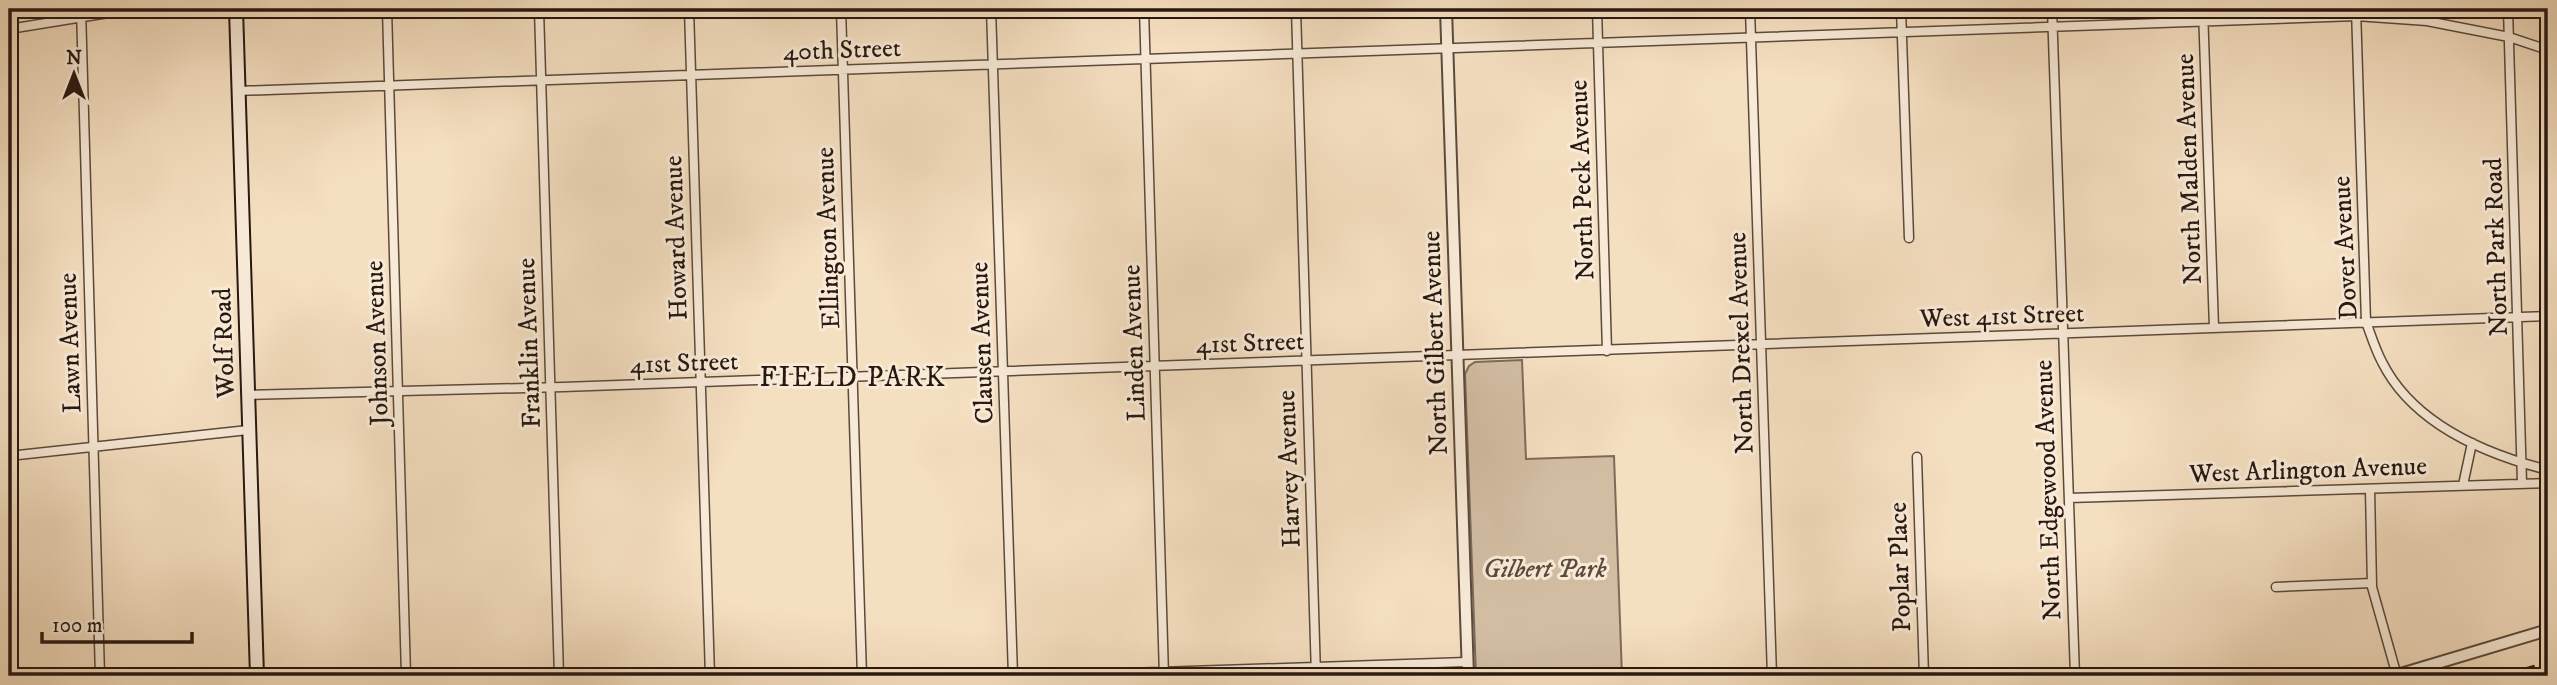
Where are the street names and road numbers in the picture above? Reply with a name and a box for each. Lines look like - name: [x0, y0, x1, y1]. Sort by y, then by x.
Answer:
- street label: 40th Street: [783, 32, 902, 69]
- street label: North Malden Avenue: [2169, 53, 2210, 285]
- street label: North Peck Avenue: [1563, 79, 1602, 281]
- street label: Ellington Avenue: [809, 146, 848, 330]
- street label: Howard Avenue: [657, 155, 696, 321]
- street label: North Park Road: [2477, 157, 2516, 337]
- street label: Dover Avenue: [2325, 175, 2366, 321]
- street label: North Gilbert Avenue: [1415, 230, 1456, 456]
- street label: North Drexel Avenue: [1721, 231, 1762, 455]
- street label: Franklin Avenue: [510, 257, 549, 429]
- street label: Johnson Avenue: [358, 260, 397, 428]
- street label: Clausen Avenue: [963, 261, 1002, 425]
- street label: Linden Avenue: [1115, 264, 1154, 422]
- street label: Lawn Avenue: [52, 272, 89, 414]
- street label: Wolf Road: [206, 287, 243, 400]
- street label: West 41st Street: [1918, 297, 2085, 336]
- street label: 41st Street: [1195, 325, 1305, 362]
- street label: 41st Street: [629, 345, 739, 382]
- street label: North Edgewood Avenue: [2027, 359, 2070, 621]
- street label: Harvey Avenue: [1270, 389, 1309, 548]
- street label: West Arlington Avenue: [2188, 450, 2427, 491]
- street label: Poplar Place: [1882, 501, 1919, 633]

